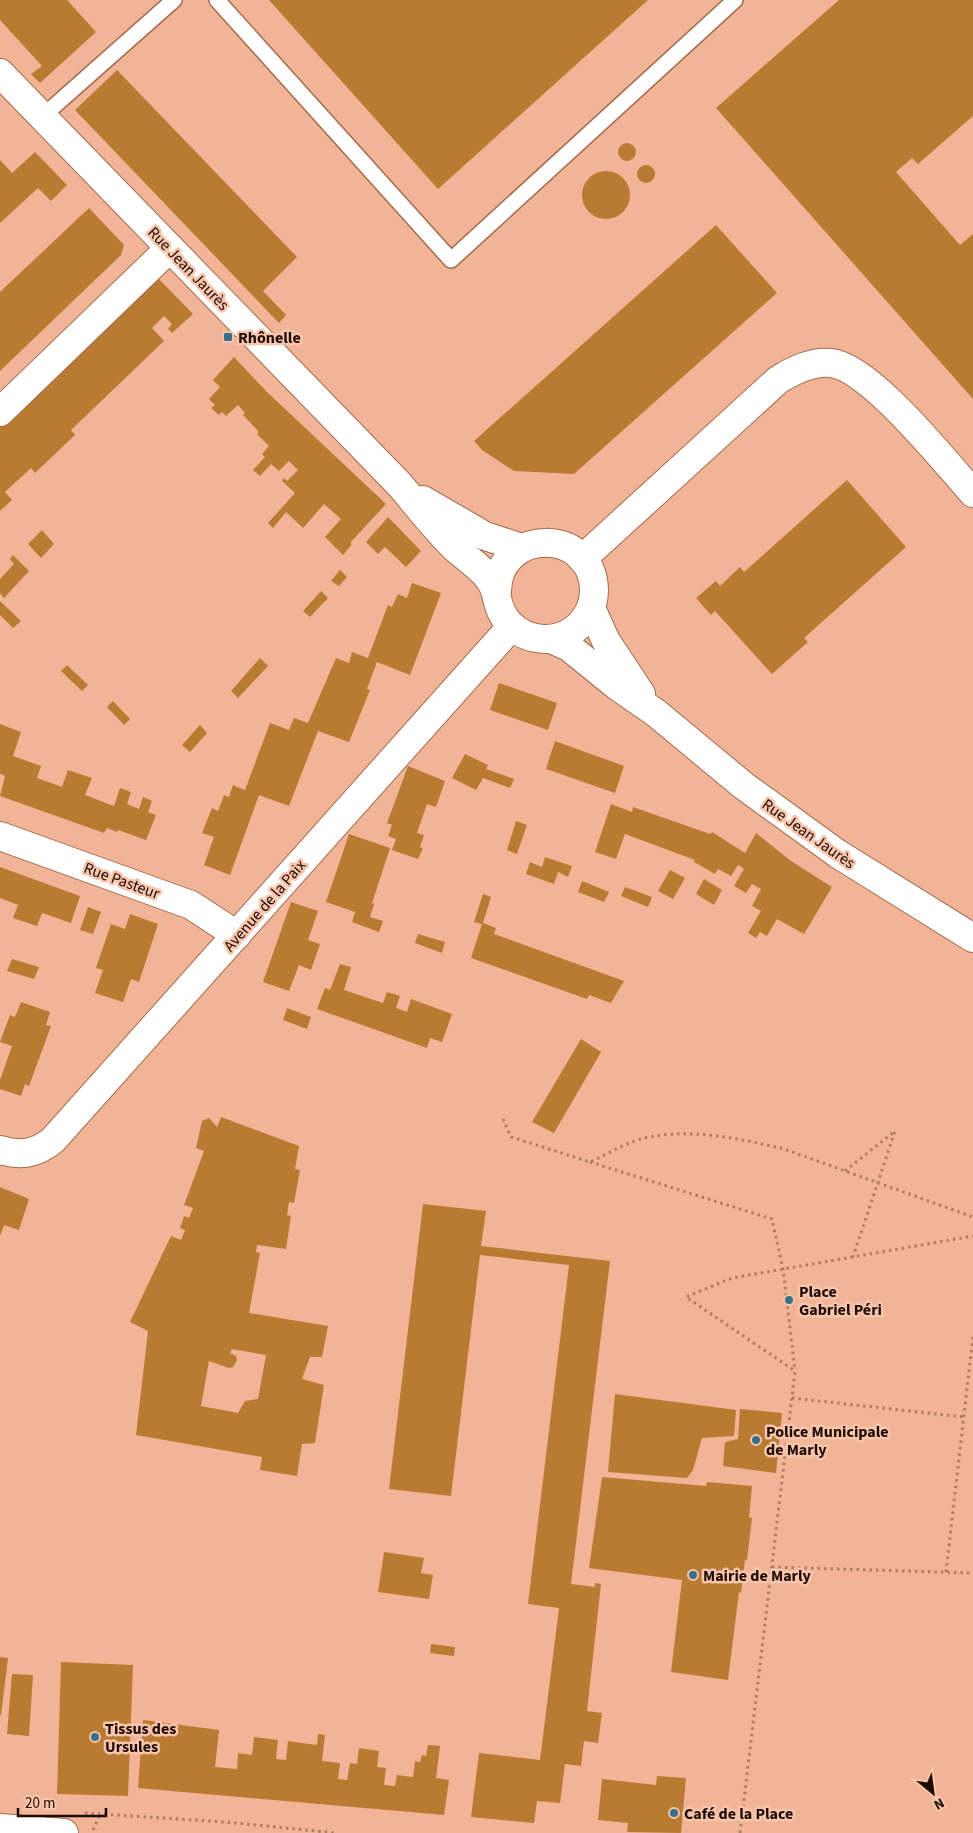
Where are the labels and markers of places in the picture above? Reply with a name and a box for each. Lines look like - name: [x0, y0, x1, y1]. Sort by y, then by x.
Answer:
- place label: Rhônelle: [238, 327, 301, 349]
- marker: Rhônelle: [222, 331, 234, 343]
- place label: Place Gabriel Péri: [799, 1281, 882, 1321]
- marker: Place Gabriel Péri: [783, 1294, 795, 1306]
- place label: Police Municipale de Marly: [766, 1421, 889, 1461]
- marker: Police Municipale de Marly: [750, 1434, 762, 1446]
- place label: Mairie de Marly: [703, 1565, 812, 1587]
- marker: Mairie de Marly: [687, 1569, 699, 1581]
- place label: Tissus des Ursules: [105, 1718, 176, 1758]
- marker: Tissus des Ursules: [89, 1731, 101, 1743]
- place label: Café de la Place: [684, 1803, 793, 1825]
- marker: Café de la Place: [668, 1807, 680, 1819]

